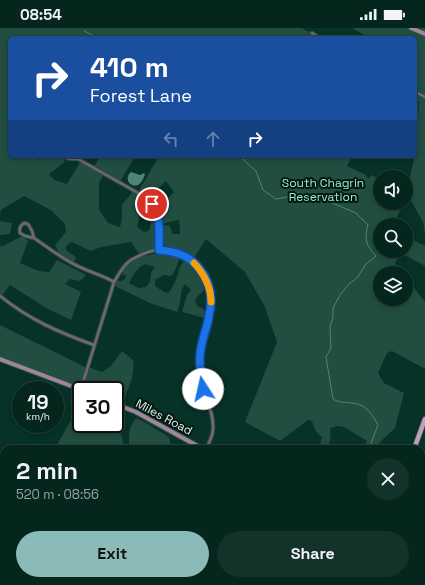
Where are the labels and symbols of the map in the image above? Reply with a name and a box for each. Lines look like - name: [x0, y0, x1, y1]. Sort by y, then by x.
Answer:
- park label: South Chagrin Reservation: [282, 175, 364, 205]
- pin: [135, 187, 169, 221]
- position arrow: [182, 368, 224, 410]
- speed limit sign: 30: [72, 381, 124, 433]
- street label: Miles Road: [133, 395, 195, 439]

